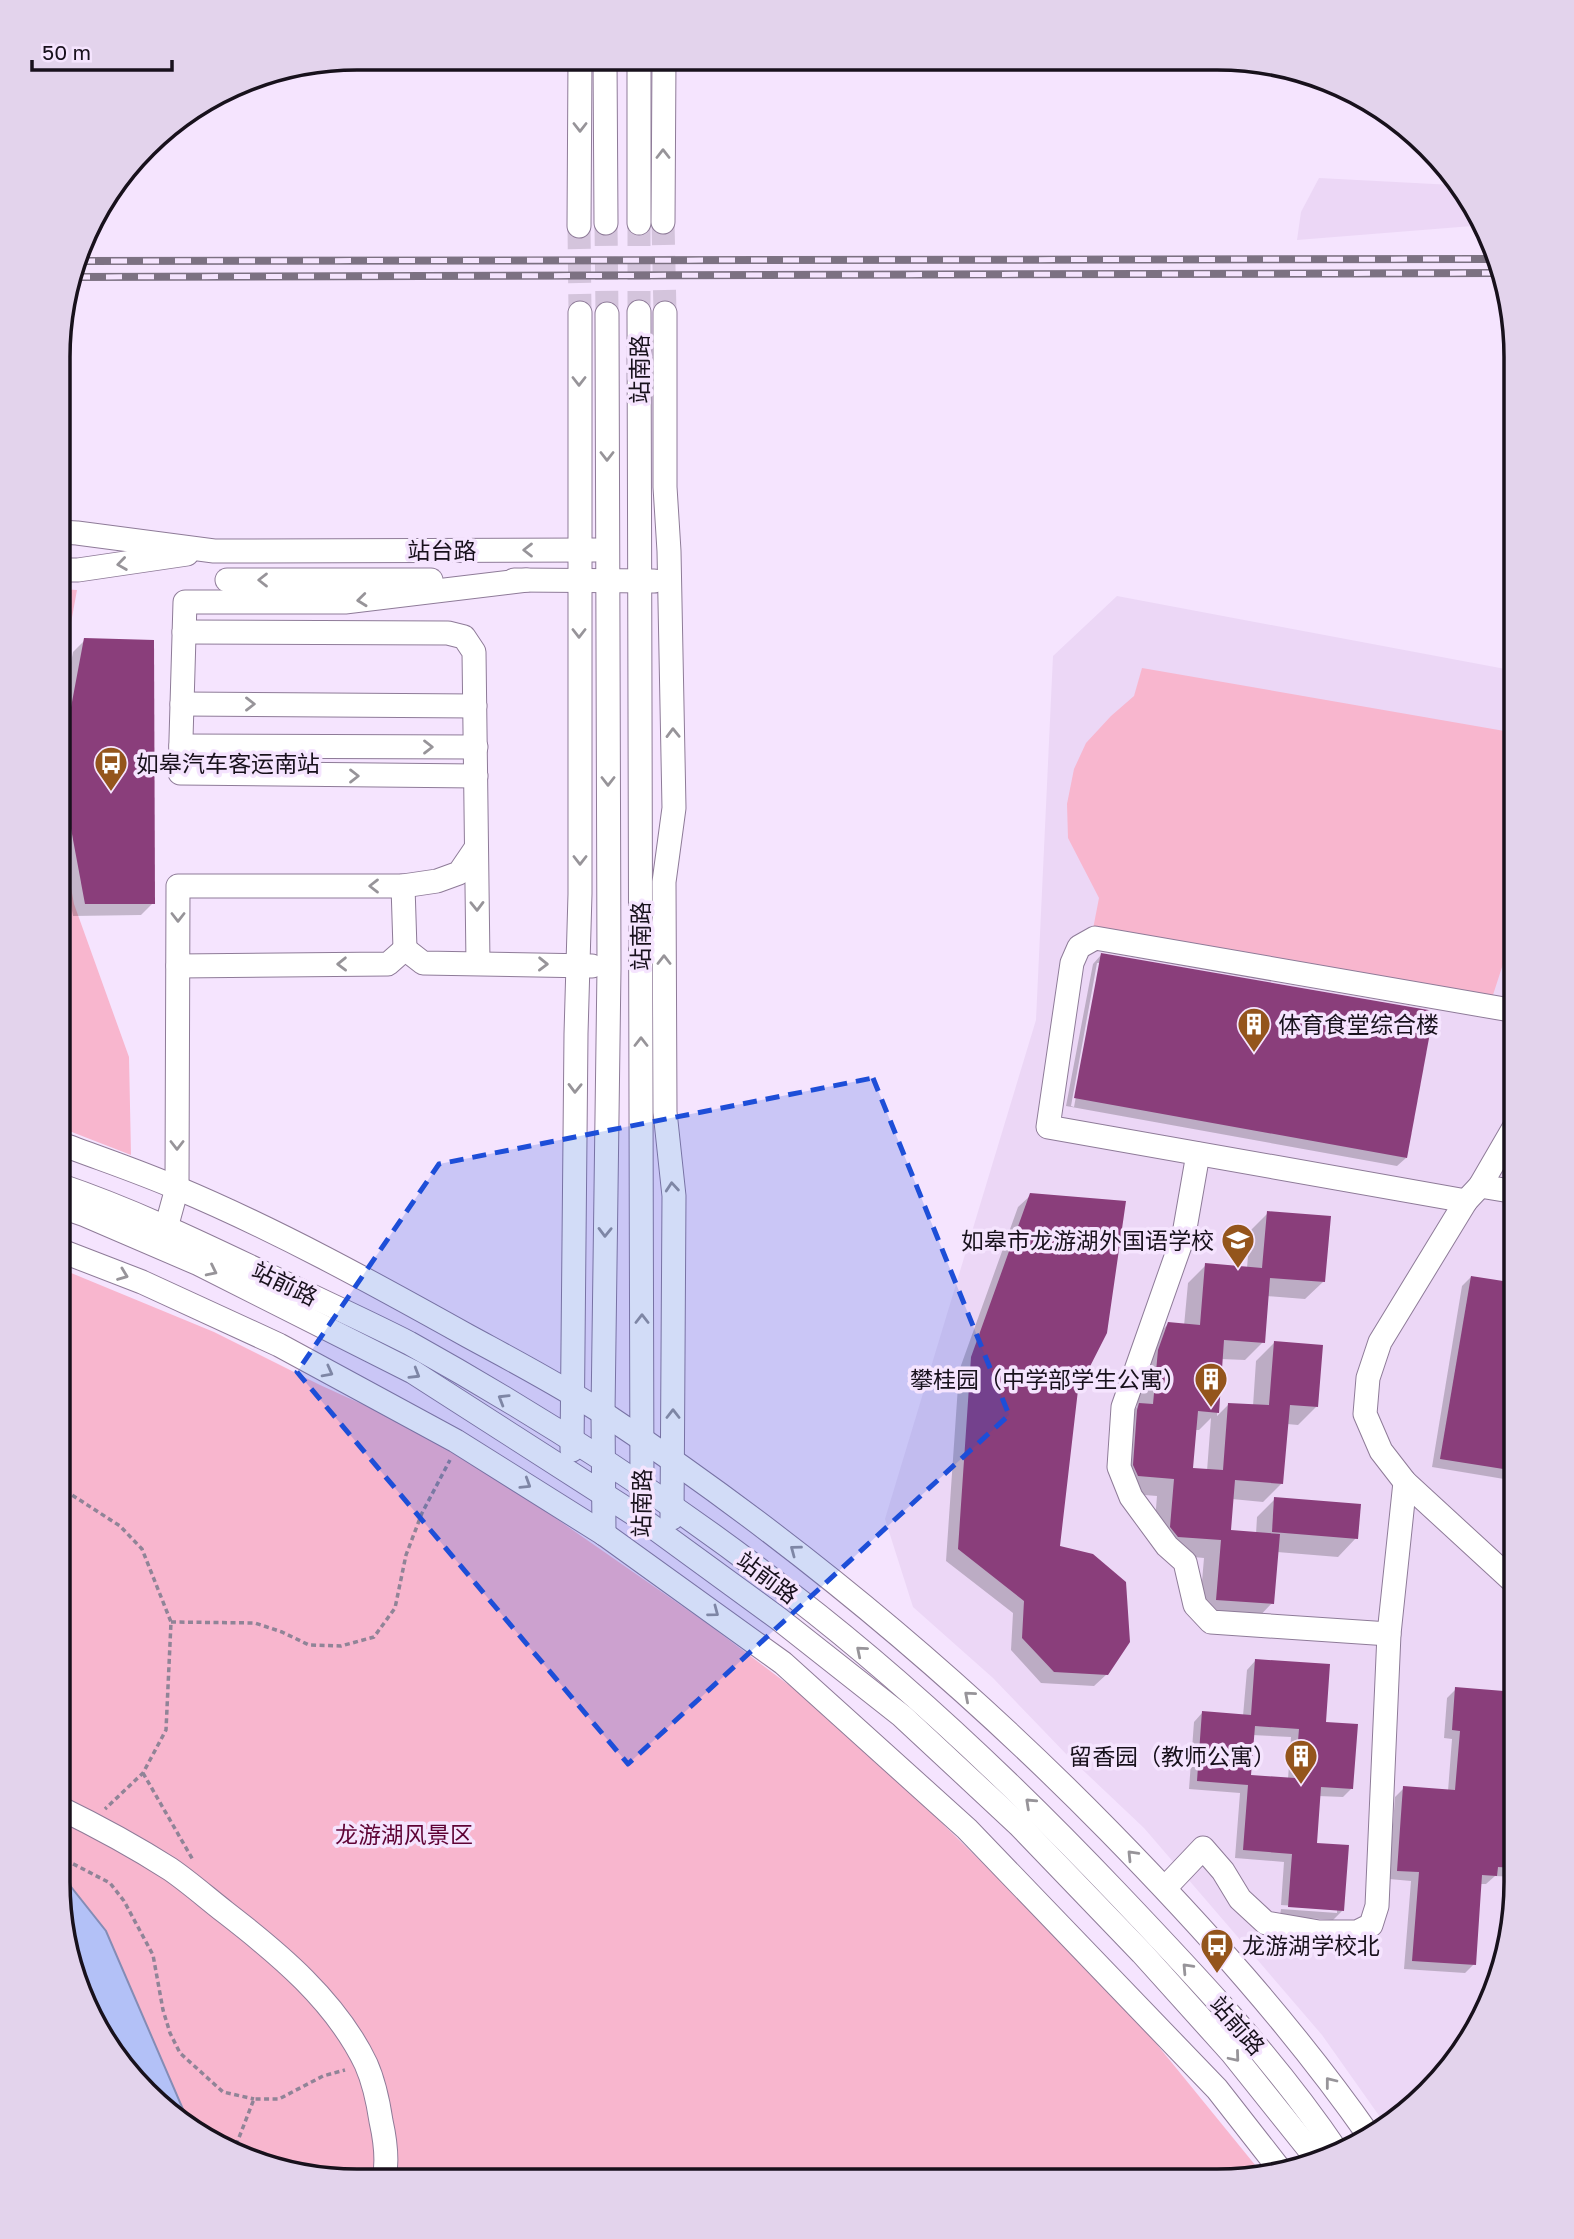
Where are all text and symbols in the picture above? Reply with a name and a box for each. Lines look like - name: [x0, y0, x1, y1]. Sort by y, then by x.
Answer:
- scale bar: [32, 28, 172, 72]
- text: 50 m: [42, 39, 91, 65]
- one-way arrow: [572, 122, 588, 132]
- one-way arrow: [655, 148, 671, 159]
- street label: 站南路: [625, 335, 653, 404]
- one-way arrow: [571, 376, 587, 387]
- one-way arrow: [599, 451, 615, 462]
- street label: 站台路: [408, 536, 477, 564]
- one-way arrow: [522, 542, 532, 558]
- one-way arrow: [116, 556, 128, 571]
- one-way arrow: [257, 572, 268, 588]
- one-way arrow: [356, 592, 367, 607]
- one-way arrow: [571, 628, 587, 639]
- one-way arrow: [245, 697, 256, 712]
- one-way arrow: [665, 727, 681, 738]
- one-way arrow: [423, 739, 434, 755]
- bus stop icon: 如皋汽车客运南站: [92, 744, 130, 793]
- place label: 如皋汽车客运南站: [136, 749, 320, 777]
- one-way arrow: [349, 768, 359, 784]
- one-way arrow: [600, 777, 616, 787]
- one-way arrow: [572, 856, 588, 866]
- one-way arrow: [368, 878, 378, 894]
- one-way arrow: [469, 901, 485, 911]
- street label: 站南路: [626, 902, 654, 971]
- one-way arrow: [170, 912, 186, 923]
- one-way arrow: [656, 954, 672, 964]
- one-way arrow: [336, 956, 347, 972]
- one-way arrow: [538, 957, 549, 972]
- building icon: 体育食堂综合楼: [1235, 1005, 1273, 1054]
- place label: 体育食堂综合楼: [1278, 1010, 1439, 1038]
- one-way arrow: [633, 1036, 649, 1047]
- one-way arrow: [567, 1083, 583, 1093]
- one-way arrow: [169, 1140, 185, 1150]
- one-way arrow: [665, 1181, 680, 1193]
- school or university icon: 如皋市龙游湖外国语学校: [1219, 1221, 1257, 1270]
- place label: 如皋市龙游湖外国语学校: [961, 1226, 1214, 1254]
- one-way arrow: [597, 1227, 613, 1238]
- street label: 站前路: [248, 1255, 322, 1311]
- one-way arrow: [205, 1262, 217, 1276]
- one-way arrow: [116, 1266, 128, 1280]
- one-way arrow: [634, 1313, 650, 1323]
- building icon: 攀桂园（中学部学生公寓）: [1192, 1360, 1230, 1409]
- one-way arrow: [321, 1364, 333, 1377]
- one-way arrow: [407, 1365, 420, 1378]
- place label: 攀桂园（中学部学生公寓）: [910, 1365, 1186, 1393]
- one-way arrow: [498, 1394, 511, 1407]
- one-way arrow: [665, 1409, 681, 1419]
- street label: 站南路: [626, 1468, 656, 1538]
- one-way arrow: [518, 1476, 531, 1489]
- street label: 站前路: [732, 1545, 804, 1609]
- one-way arrow: [790, 1546, 803, 1558]
- one-way arrow: [706, 1604, 719, 1616]
- one-way arrow: [856, 1647, 869, 1659]
- one-way arrow: [965, 1692, 978, 1704]
- building icon: 留香园（教师公寓）: [1282, 1737, 1320, 1786]
- place label: 留香园（教师公寓）: [1069, 1742, 1276, 1770]
- one-way arrow: [1025, 1799, 1038, 1812]
- park label: 龙游湖风景区: [335, 1820, 473, 1848]
- one-way arrow: [1128, 1850, 1141, 1863]
- bus stop icon: 龙游湖学校北: [1198, 1926, 1236, 1975]
- place label: 龙游湖学校北: [1242, 1931, 1380, 1959]
- one-way arrow: [1182, 1963, 1195, 1976]
- street label: 站前路: [1205, 1990, 1271, 2060]
- one-way arrow: [1227, 2048, 1239, 2061]
- one-way arrow: [1325, 2077, 1338, 2089]

